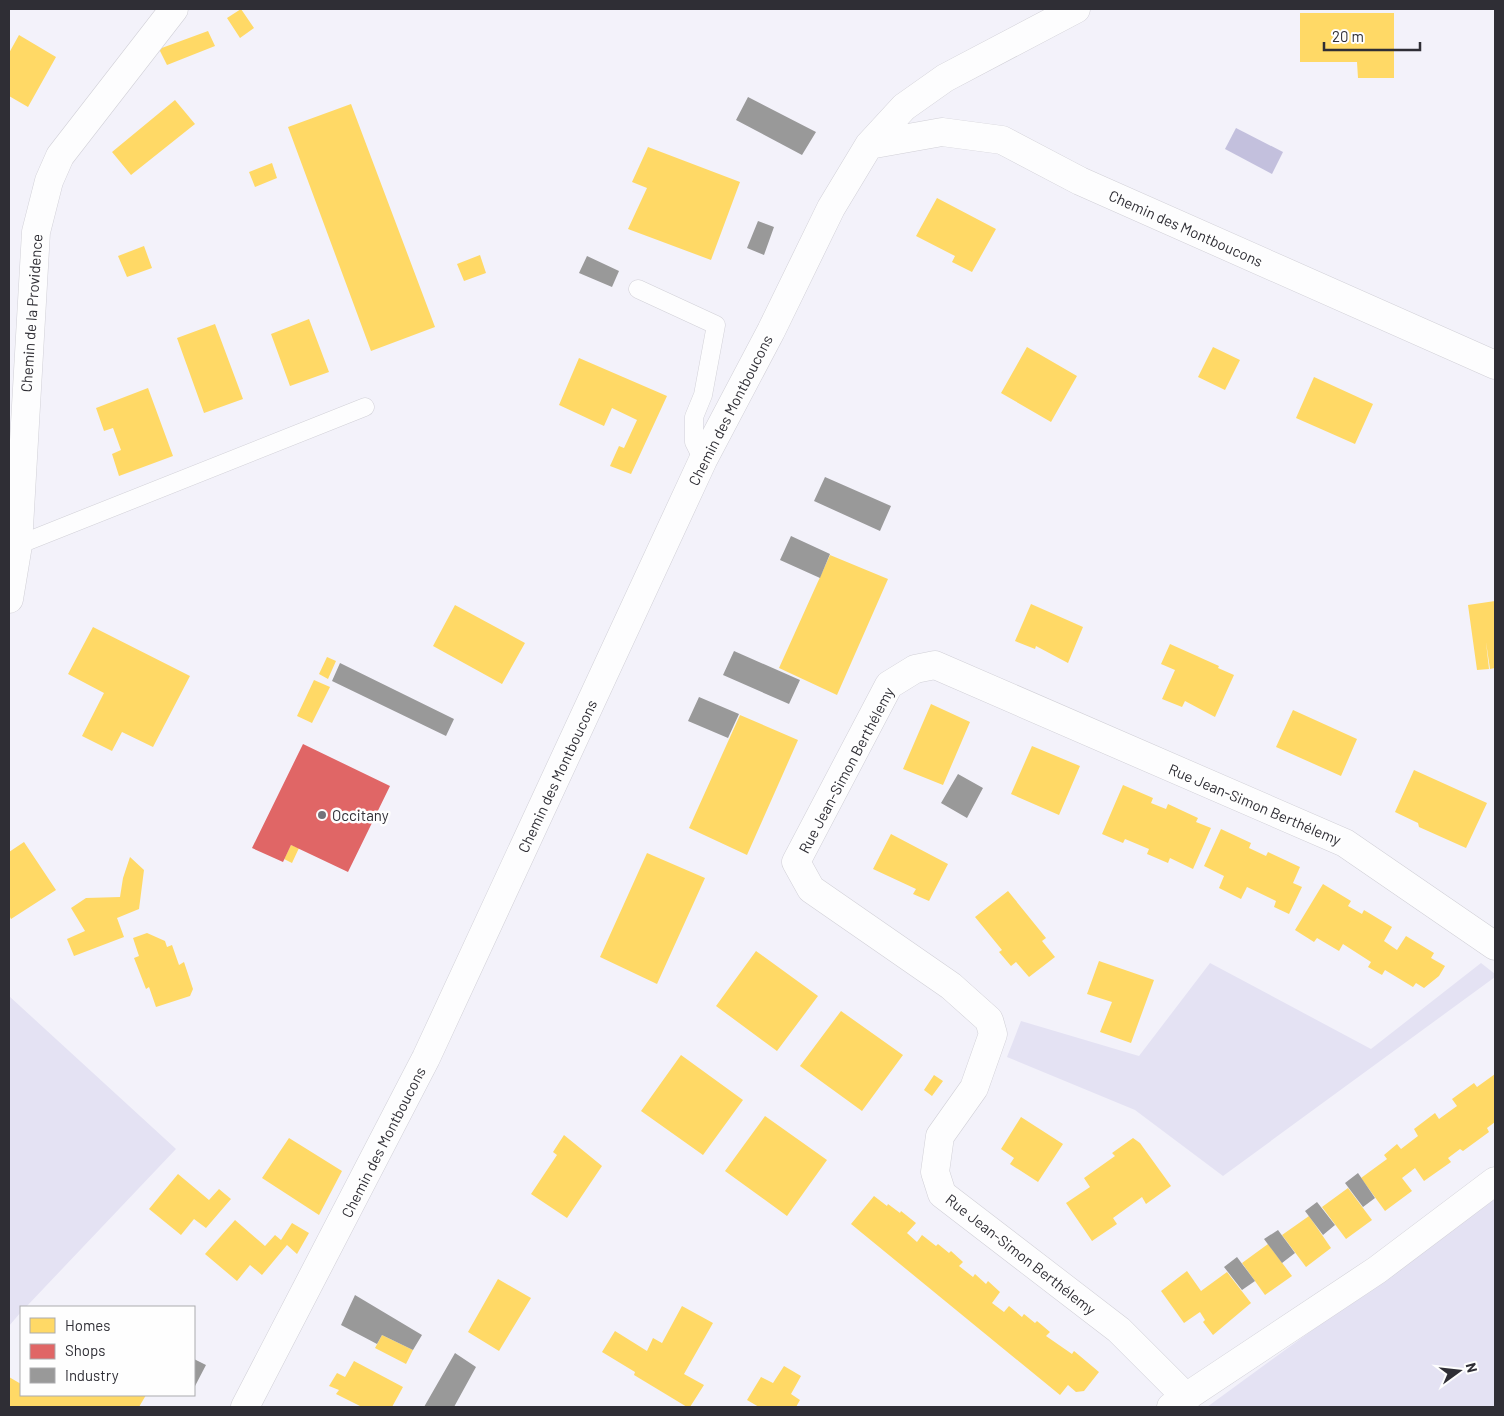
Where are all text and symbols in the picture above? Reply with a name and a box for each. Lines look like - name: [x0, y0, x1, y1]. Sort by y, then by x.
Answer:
- scale bar: [1324, 20, 1420, 52]
- text: 20 m: [1332, 27, 1364, 45]
- street label: Chemin des Montboucons: [1106, 186, 1266, 270]
- street label: Chemin de la Providence: [16, 233, 46, 393]
- street label: Chemin des Montboucons: [684, 332, 776, 488]
- street label: Rue Jean-Simon Berthélemy: [794, 684, 898, 856]
- street label: Chemin des Montboucons: [514, 697, 600, 855]
- street label: Rue Jean-Simon Berthélemy: [1166, 759, 1344, 849]
- place label: Occitany: [332, 806, 389, 824]
- marker: Occitany: [316, 809, 328, 821]
- street label: Chemin des Montboucons: [337, 1064, 429, 1220]
- street label: Rue Jean-Simon Berthélemy: [942, 1190, 1100, 1318]
- legend: [20, 1306, 195, 1396]
- text: Homes: [65, 1316, 110, 1334]
- text: Shops: [65, 1341, 105, 1359]
- north arrow: [1434, 1346, 1484, 1396]
- text: N: [1463, 1361, 1481, 1374]
- text: Industry: [65, 1366, 119, 1384]

